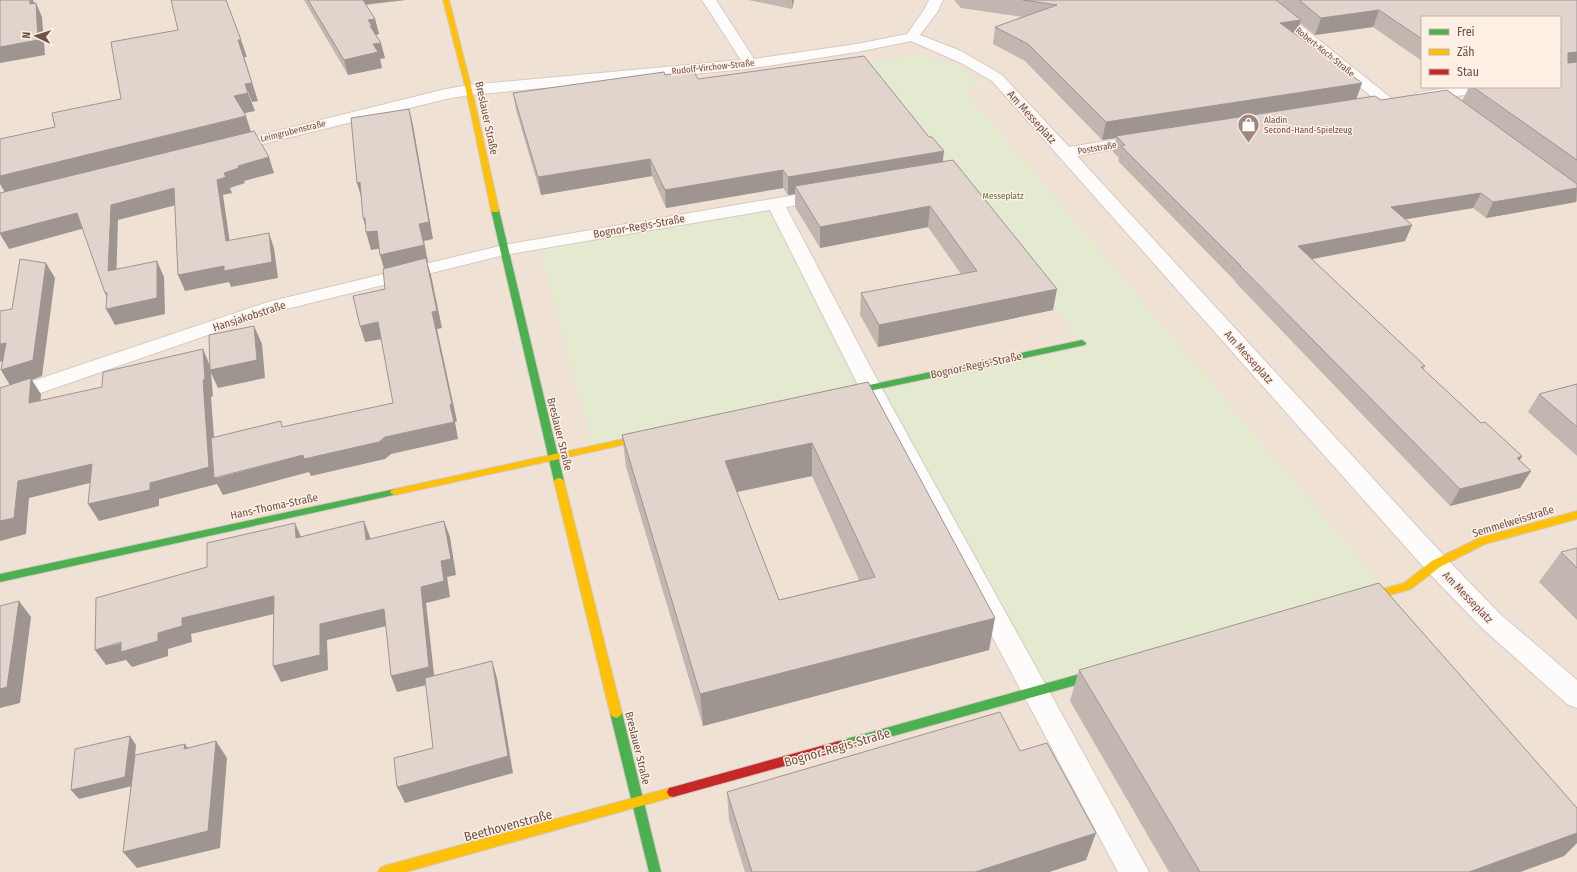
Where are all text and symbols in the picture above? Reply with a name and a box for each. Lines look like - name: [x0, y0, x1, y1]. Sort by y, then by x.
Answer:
- north arrow: [16, 16, 56, 56]
- legend: [1421, 16, 1561, 88]
- street label: Robert-Koch-Straße: [1294, 25, 1357, 79]
- text: Frei: [1457, 25, 1475, 39]
- text: N: [20, 32, 33, 39]
- text: Zäh: [1457, 45, 1475, 59]
- street label: Rudolf-Virchow-Straße: [671, 58, 755, 76]
- text: Stau: [1457, 65, 1479, 79]
- street label: Breslauer Straße: [472, 80, 501, 156]
- street label: Am Messeplatz: [1004, 88, 1059, 147]
- shop icon: Aladin Second-Hand-Spielzeug: [1235, 112, 1261, 145]
- place label: Aladin Second-Hand-Spielzeug: [1264, 115, 1353, 135]
- street label: Leimgrubenstraße: [259, 118, 327, 144]
- street label: Poststraße: [1077, 140, 1118, 156]
- park label: Messeplatz: [983, 191, 1024, 201]
- street label: Bognor-Regis-Straße: [592, 212, 686, 241]
- street label: Hansjakobstraße: [211, 299, 287, 334]
- street label: Am Messeplatz: [1221, 328, 1276, 387]
- street label: Bognor-Regis-Straße: [929, 349, 1023, 381]
- street label: Breslauer Straße: [544, 396, 575, 472]
- street label: Hans-Thoma-Straße: [229, 491, 319, 522]
- street label: Semmelweisstraße: [1471, 503, 1556, 540]
- street label: Am Messeplatz: [1440, 569, 1496, 626]
- street label: Breslauer Straße: [622, 710, 653, 786]
- street label: Bognor-Regis-Straße: [782, 725, 892, 770]
- street label: Beethovenstraße: [462, 807, 554, 844]

